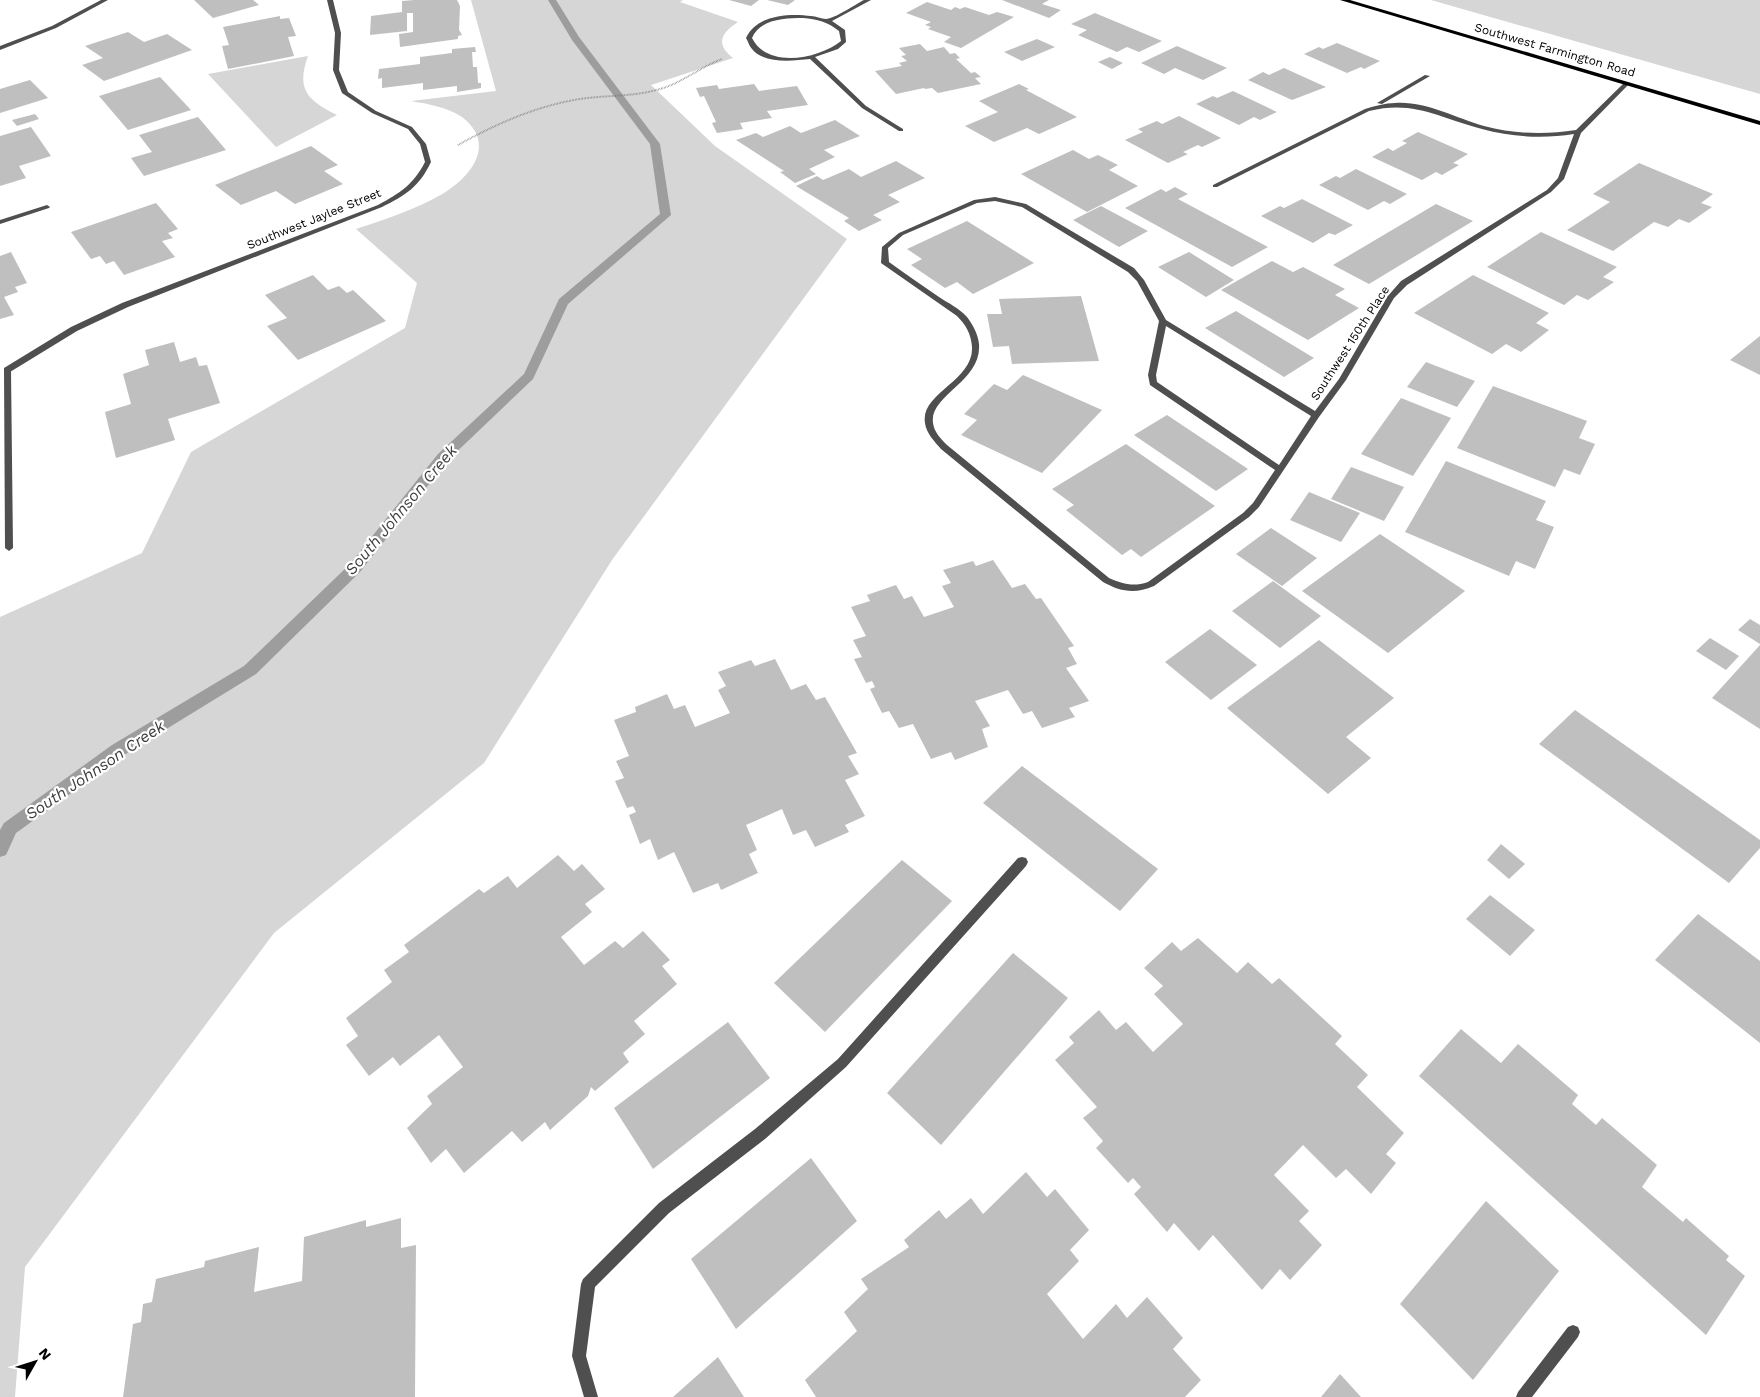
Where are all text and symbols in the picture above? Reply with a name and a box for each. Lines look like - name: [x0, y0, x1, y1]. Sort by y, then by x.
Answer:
- street label: Southwest Farmington Road: [1473, 20, 1637, 80]
- street label: Southwest Jaylee Street: [245, 186, 383, 252]
- street label: Southwest 150th Place: [1308, 283, 1392, 403]
- water label: South Johnson Creek: [341, 440, 462, 579]
- water label: South Johnson Creek: [22, 716, 169, 824]
- north arrow: [10, 1337, 60, 1387]
- text: N: [36, 1345, 55, 1363]

